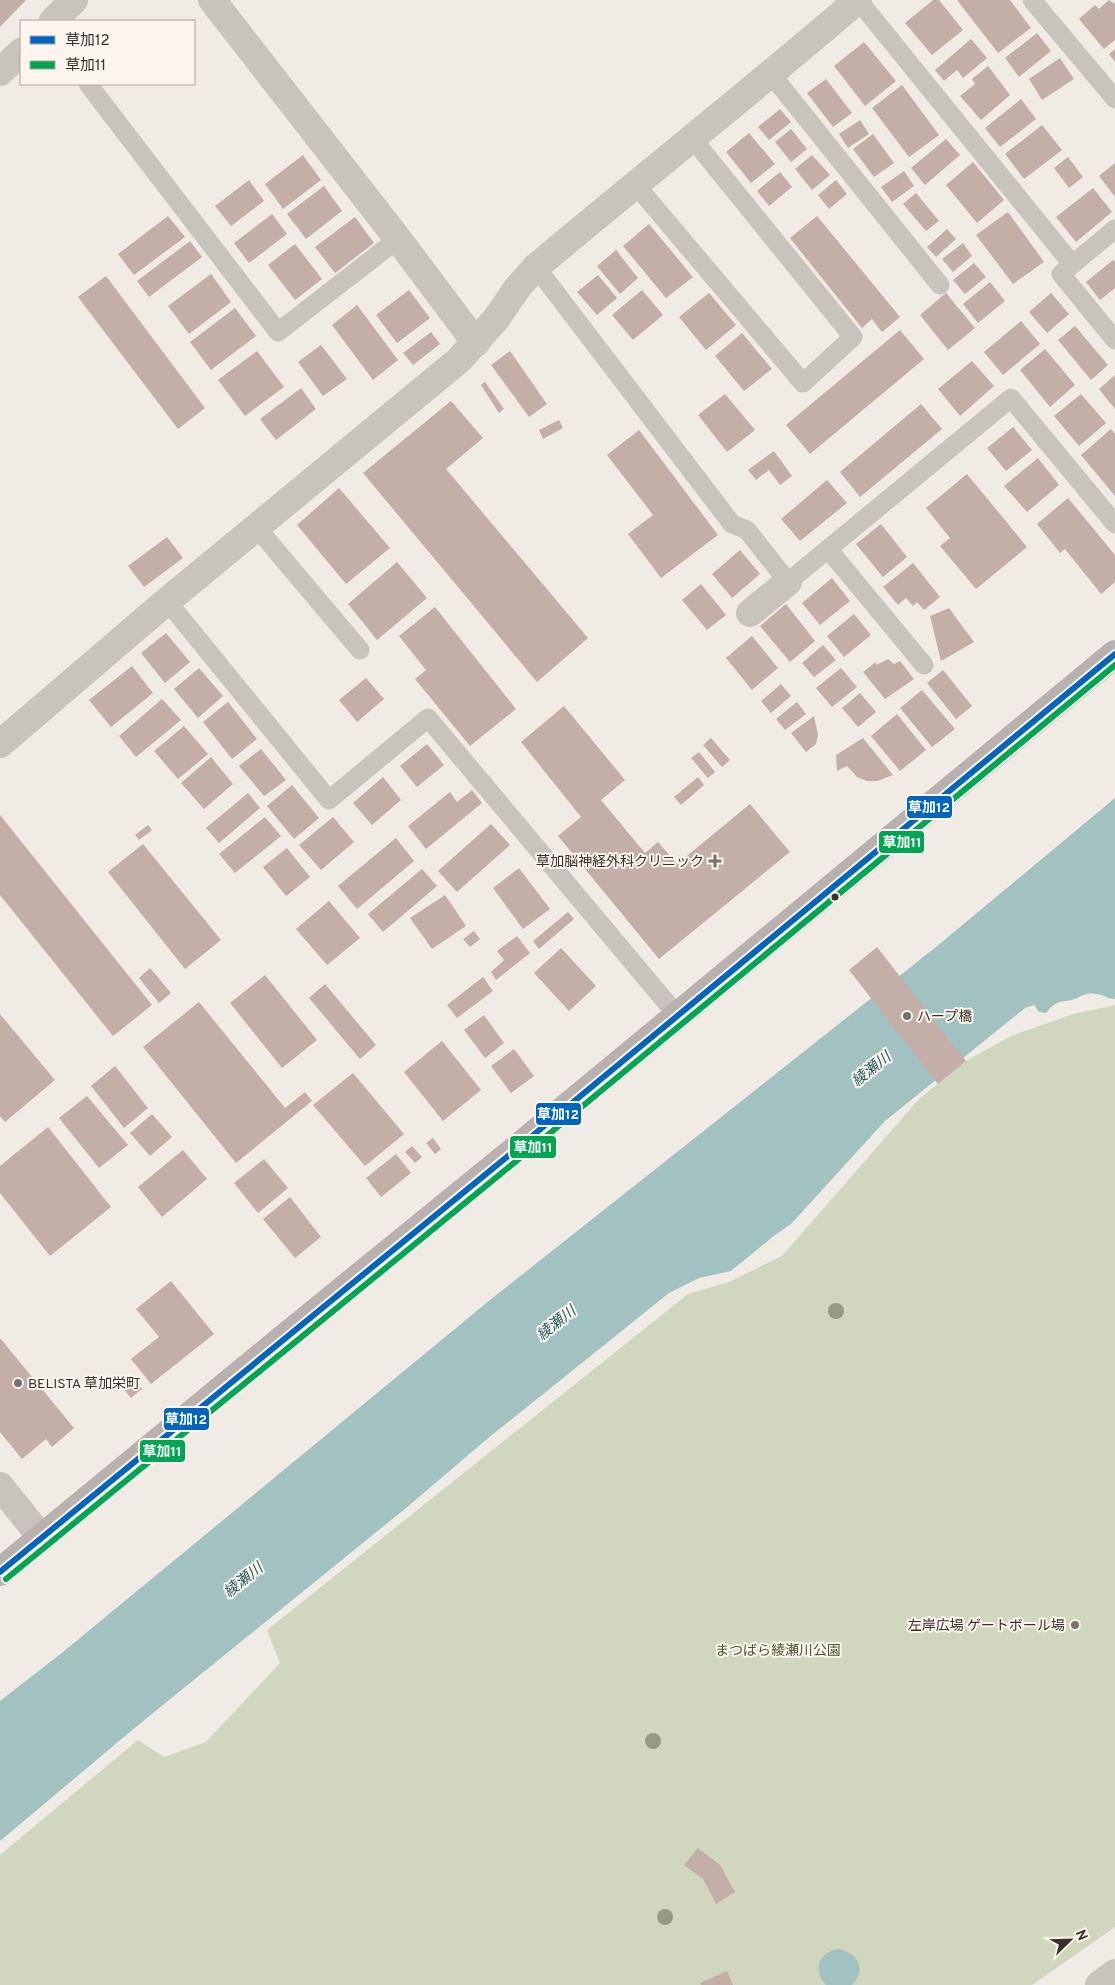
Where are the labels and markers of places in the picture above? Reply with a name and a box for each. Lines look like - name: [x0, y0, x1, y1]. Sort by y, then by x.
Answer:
- place label: 草加脳神経外科クリニック: [536, 853, 704, 871]
- marker: 草加脳神経外科クリニック: [708, 854, 722, 868]
- unlabelled marker: [830, 892, 840, 902]
- place label: ハープ橋: [917, 1009, 972, 1026]
- marker: ハープ橋: [901, 1010, 913, 1022]
- place label: BELISTA 草加栄町: [28, 1376, 140, 1393]
- marker: BELISTA 草加栄町: [12, 1377, 24, 1389]
- place label: 左岸広場 ゲートボール場: [908, 1618, 1065, 1635]
- marker: 左岸広場 ゲートボール場: [1069, 1619, 1081, 1631]

